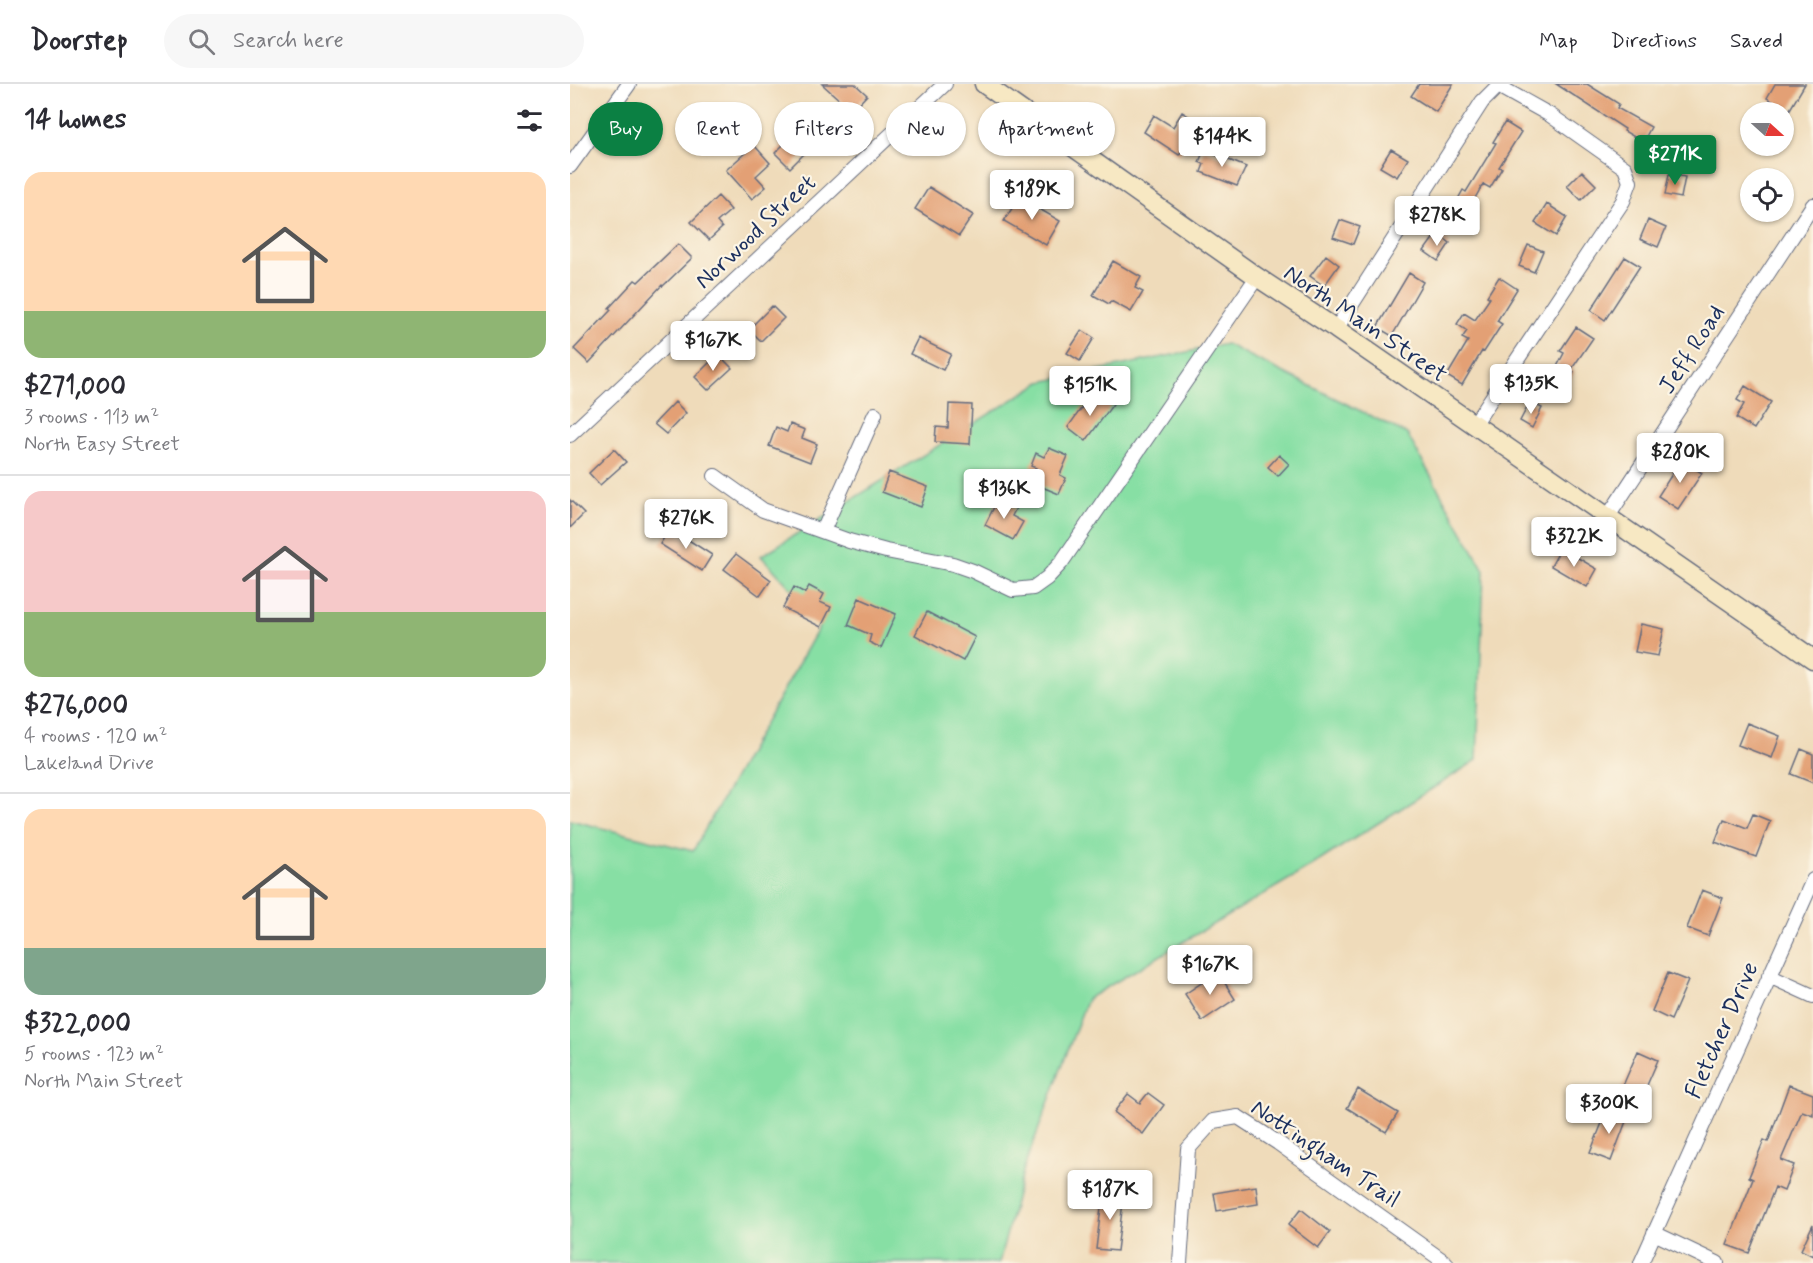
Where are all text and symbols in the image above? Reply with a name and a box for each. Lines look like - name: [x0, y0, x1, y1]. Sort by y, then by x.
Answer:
- search box: [164, 14, 584, 68]
- text: Doorstep: [30, 23, 128, 60]
- icon: search: [185, 25, 218, 58]
- text: Search here: [233, 27, 344, 55]
- text: Map: [1539, 27, 1578, 55]
- text: Directions: [1611, 27, 1697, 55]
- text: Saved: [1730, 27, 1783, 55]
- chip: Buy: [588, 102, 663, 156]
- chip: Rent: [675, 102, 762, 156]
- chip: Filters: [774, 102, 874, 156]
- chip: New: [886, 102, 966, 156]
- chip: Apartment: [978, 102, 1115, 156]
- north arrow: [1740, 102, 1794, 156]
- map controls: [1740, 102, 1794, 222]
- text: 14 homes: [24, 103, 126, 137]
- icon: filters: [513, 104, 546, 137]
- pin: $144K: [1180, 117, 1264, 168]
- text: $144K: [1193, 123, 1251, 150]
- pin: $271K: [1633, 135, 1717, 186]
- text: $271K: [1648, 141, 1702, 168]
- street label: Norwood Street: [689, 168, 823, 296]
- button: locate: [1740, 168, 1794, 222]
- pin: $189K: [990, 170, 1074, 221]
- text: $189K: [1004, 176, 1060, 203]
- pin: $278K: [1395, 196, 1479, 247]
- text: $278K: [1409, 202, 1465, 229]
- icon: home: [231, 211, 339, 319]
- street label: North Main Street: [1277, 258, 1453, 391]
- street label: Jeff Road: [1652, 299, 1733, 400]
- pin: $167K: [671, 321, 755, 372]
- text: $167K: [684, 327, 742, 354]
- pin: $135K: [1489, 364, 1573, 415]
- pin: $151K: [1048, 366, 1132, 417]
- text: $271,000: [24, 370, 126, 404]
- text: $135K: [1504, 370, 1558, 397]
- text: $151K: [1063, 372, 1117, 399]
- text: 3 rooms · 113 m²: [24, 404, 159, 431]
- text: North Easy Street: [24, 431, 180, 458]
- pin: $280K: [1638, 433, 1722, 484]
- text: $280K: [1651, 439, 1709, 466]
- pin: $136K: [962, 469, 1046, 520]
- text: $136K: [978, 475, 1030, 502]
- pin: $276K: [644, 499, 728, 550]
- text: $276K: [658, 505, 714, 532]
- pin: $322K: [1532, 517, 1616, 568]
- text: $322K: [1545, 523, 1603, 550]
- icon: home: [231, 530, 339, 638]
- text: $276,000: [24, 689, 128, 723]
- text: 4 rooms · 120 m²: [24, 723, 167, 750]
- text: Lakeland Drive: [24, 750, 154, 777]
- icon: home: [231, 848, 339, 956]
- pin: $167K: [1168, 945, 1252, 996]
- text: $167K: [1181, 951, 1239, 978]
- street label: Fletcher Drive: [1678, 957, 1766, 1104]
- text: $322,000: [24, 1007, 131, 1041]
- text: 5 rooms · 123 m²: [24, 1041, 164, 1068]
- text: North Main Street: [24, 1068, 183, 1095]
- pin: $300K: [1567, 1084, 1651, 1135]
- text: $300K: [1580, 1090, 1638, 1117]
- street label: Nottingham Trail: [1243, 1093, 1406, 1218]
- pin: $187K: [1068, 1170, 1152, 1221]
- text: $187K: [1082, 1176, 1138, 1203]

